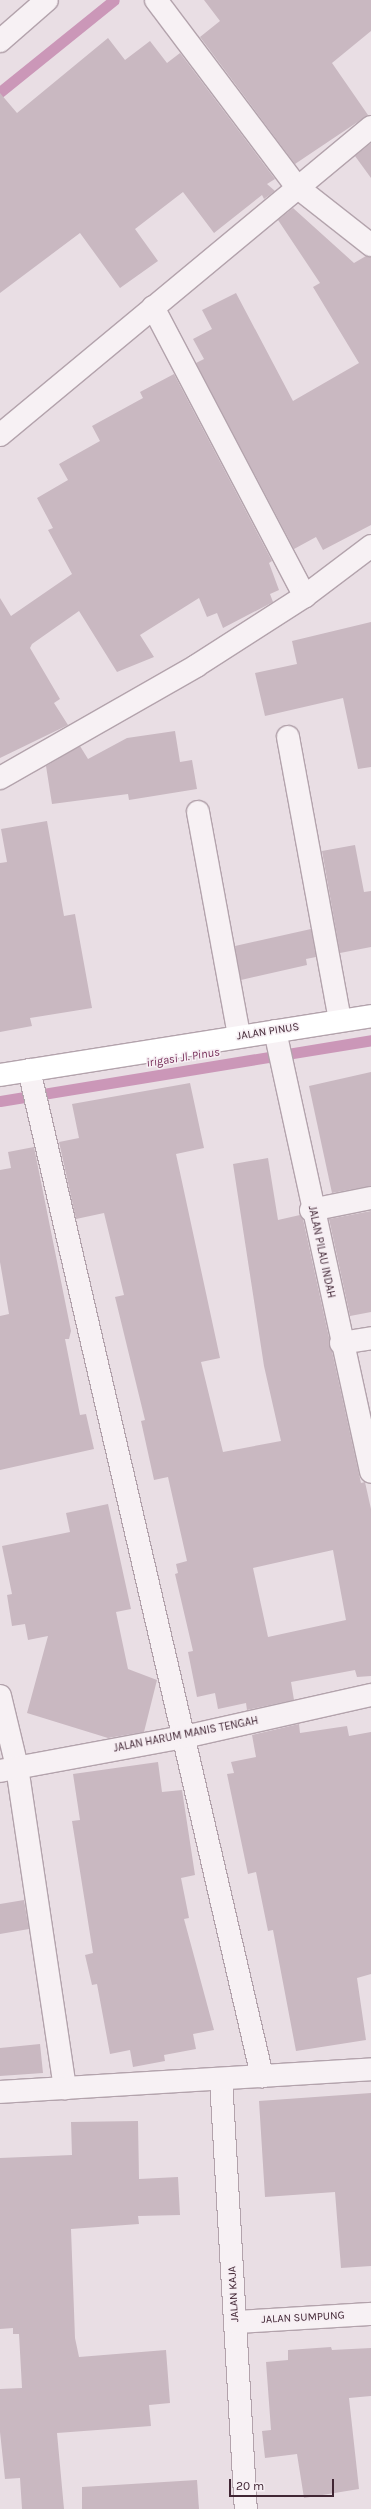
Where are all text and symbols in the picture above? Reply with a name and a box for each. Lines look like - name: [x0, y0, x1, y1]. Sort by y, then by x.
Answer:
- street label: JALAN PINUS: [236, 1021, 300, 1043]
- water label: irigasi Jl. Pinus: [145, 1045, 221, 1071]
- street label: JALAN PILAU INDAH: [305, 1204, 337, 1300]
- street label: JALAN HARUM MANIS TENGAH: [112, 1714, 260, 1756]
- street label: JALAN KAJA: [226, 2266, 242, 2322]
- street label: JALAN SUMPUNG: [261, 2309, 345, 2327]
- scale bar: [231, 2471, 336, 2497]
- text: 20 m: [236, 2479, 264, 2493]

